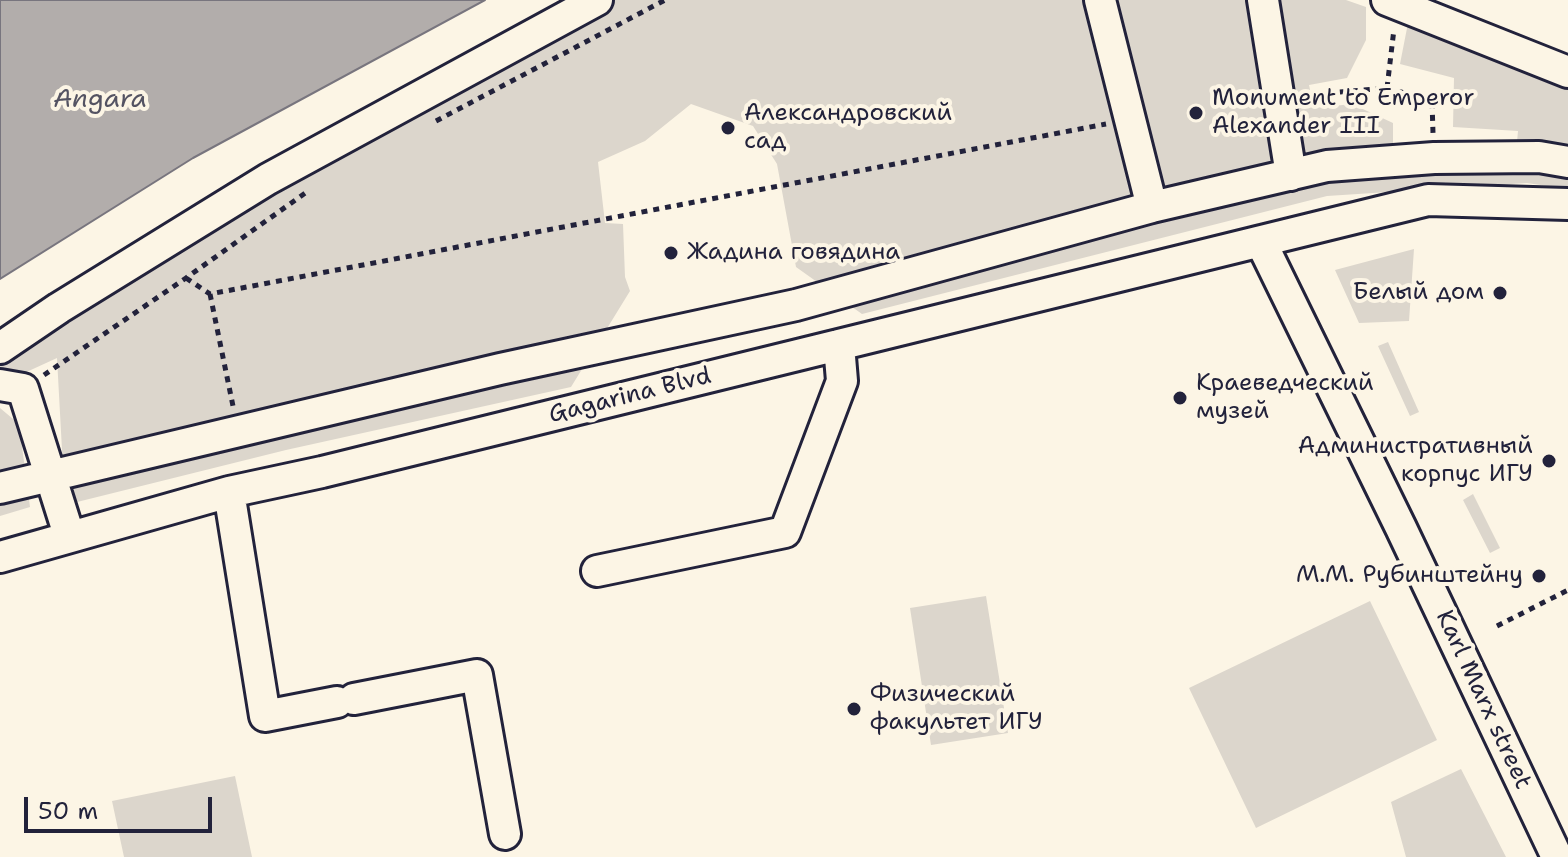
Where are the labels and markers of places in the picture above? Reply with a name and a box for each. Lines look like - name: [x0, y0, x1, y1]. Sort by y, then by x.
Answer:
- place label: Monument to Emperor Alexander III: [1212, 85, 1475, 141]
- place label: Александровский сад: [744, 100, 952, 156]
- marker: Monument to Emperor Alexander III: [1187, 104, 1205, 122]
- marker: Александровский сад: [719, 119, 737, 137]
- place label: Жадина говядина: [687, 239, 900, 267]
- marker: Жадина говядина: [662, 244, 680, 262]
- place label: Белый дом: [1353, 279, 1484, 307]
- marker: Белый дом: [1491, 284, 1509, 302]
- place label: Краеведческий музей: [1196, 370, 1374, 426]
- marker: Краеведческий музей: [1171, 389, 1189, 407]
- place label: Административный корпус ИГУ: [1298, 433, 1533, 489]
- marker: Административный корпус ИГУ: [1540, 452, 1558, 470]
- place label: М.М. Рубинштейну: [1296, 562, 1523, 590]
- marker: М.М. Рубинштейну: [1530, 567, 1548, 585]
- place label: Физический факультет ИГУ: [870, 681, 1043, 737]
- marker: Физический факультет ИГУ: [845, 700, 863, 718]

